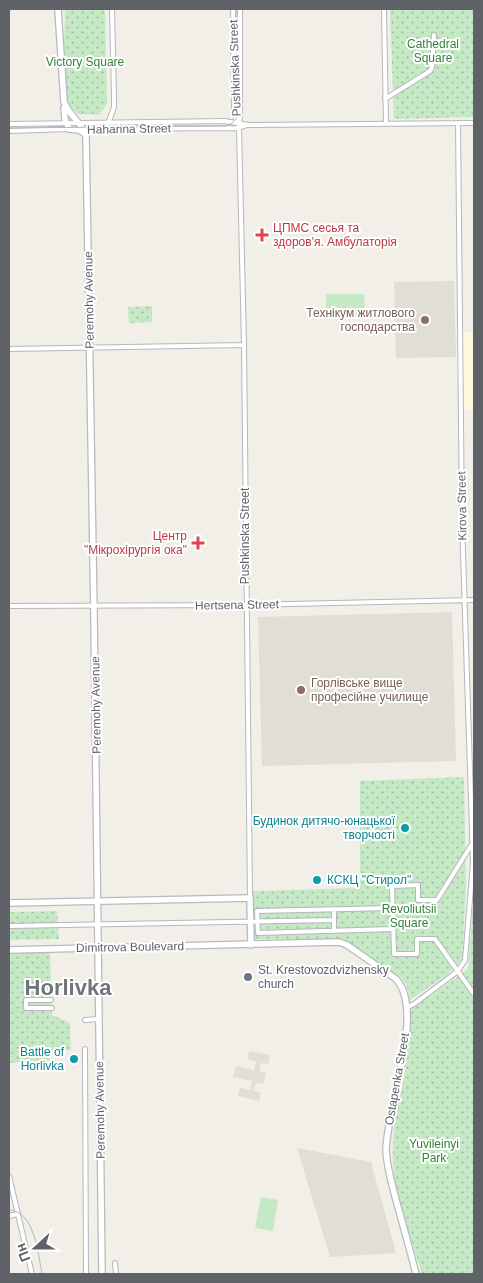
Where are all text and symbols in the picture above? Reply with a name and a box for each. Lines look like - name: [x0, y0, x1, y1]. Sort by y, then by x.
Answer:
- street label: Pushkinska Street: [226, 19, 244, 117]
- park label: Cathedral Square: [407, 37, 459, 65]
- park label: Victory Square: [46, 55, 125, 69]
- street label: Haharina Street: [87, 121, 172, 137]
- place label: ЦПМС сесья та здоров'я. Амбулаторія: [273, 221, 397, 249]
- marker: ЦПМС сесья та здоров'я. Амбулаторія: [255, 228, 269, 242]
- street label: Peremohy Avenue: [81, 251, 97, 349]
- place label: Технікум житлового господарства: [306, 306, 415, 334]
- marker: Технікум житлового господарства: [419, 314, 431, 326]
- street label: Kirova Street: [454, 471, 470, 541]
- street label: Pushkinska Street: [238, 487, 252, 584]
- place label: Центр "Мікрохірургія ока": [84, 529, 187, 557]
- marker: Центр "Мікрохірургія ока": [191, 536, 205, 550]
- street label: Hertsena Street: [195, 597, 280, 613]
- street label: Peremohy Avenue: [88, 656, 104, 754]
- place label: Горлівське вище професійне училище: [311, 676, 429, 704]
- marker: Горлівське вище професійне училище: [295, 684, 307, 696]
- place label: Будинок дитячо-юнацької творчості: [253, 814, 396, 842]
- marker: Будинок дитячо-юнацької творчості: [399, 822, 411, 834]
- place label: КСКЦ "Стирол": [327, 873, 411, 887]
- marker: КСКЦ "Стирол": [311, 874, 323, 886]
- park label: Revoliutsii Square: [382, 902, 436, 930]
- street label: Dimitrova Boulevard: [76, 939, 184, 955]
- place label: St. Krestovozdvizhensky church: [258, 963, 389, 991]
- marker: St. Krestovozdvizhensky church: [242, 971, 254, 983]
- district label: Horlivka: [25, 975, 112, 1000]
- street label: Ostapenka Street: [382, 1031, 412, 1126]
- place label: Battle of Horlivka: [20, 1045, 65, 1073]
- marker: Battle of Horlivka: [68, 1053, 80, 1065]
- street label: Peremohy Avenue: [92, 1061, 108, 1159]
- park label: Yuvileinyi Park: [409, 1137, 459, 1165]
- north arrow: [10, 1223, 60, 1273]
- text: Пн: [12, 1241, 34, 1264]

